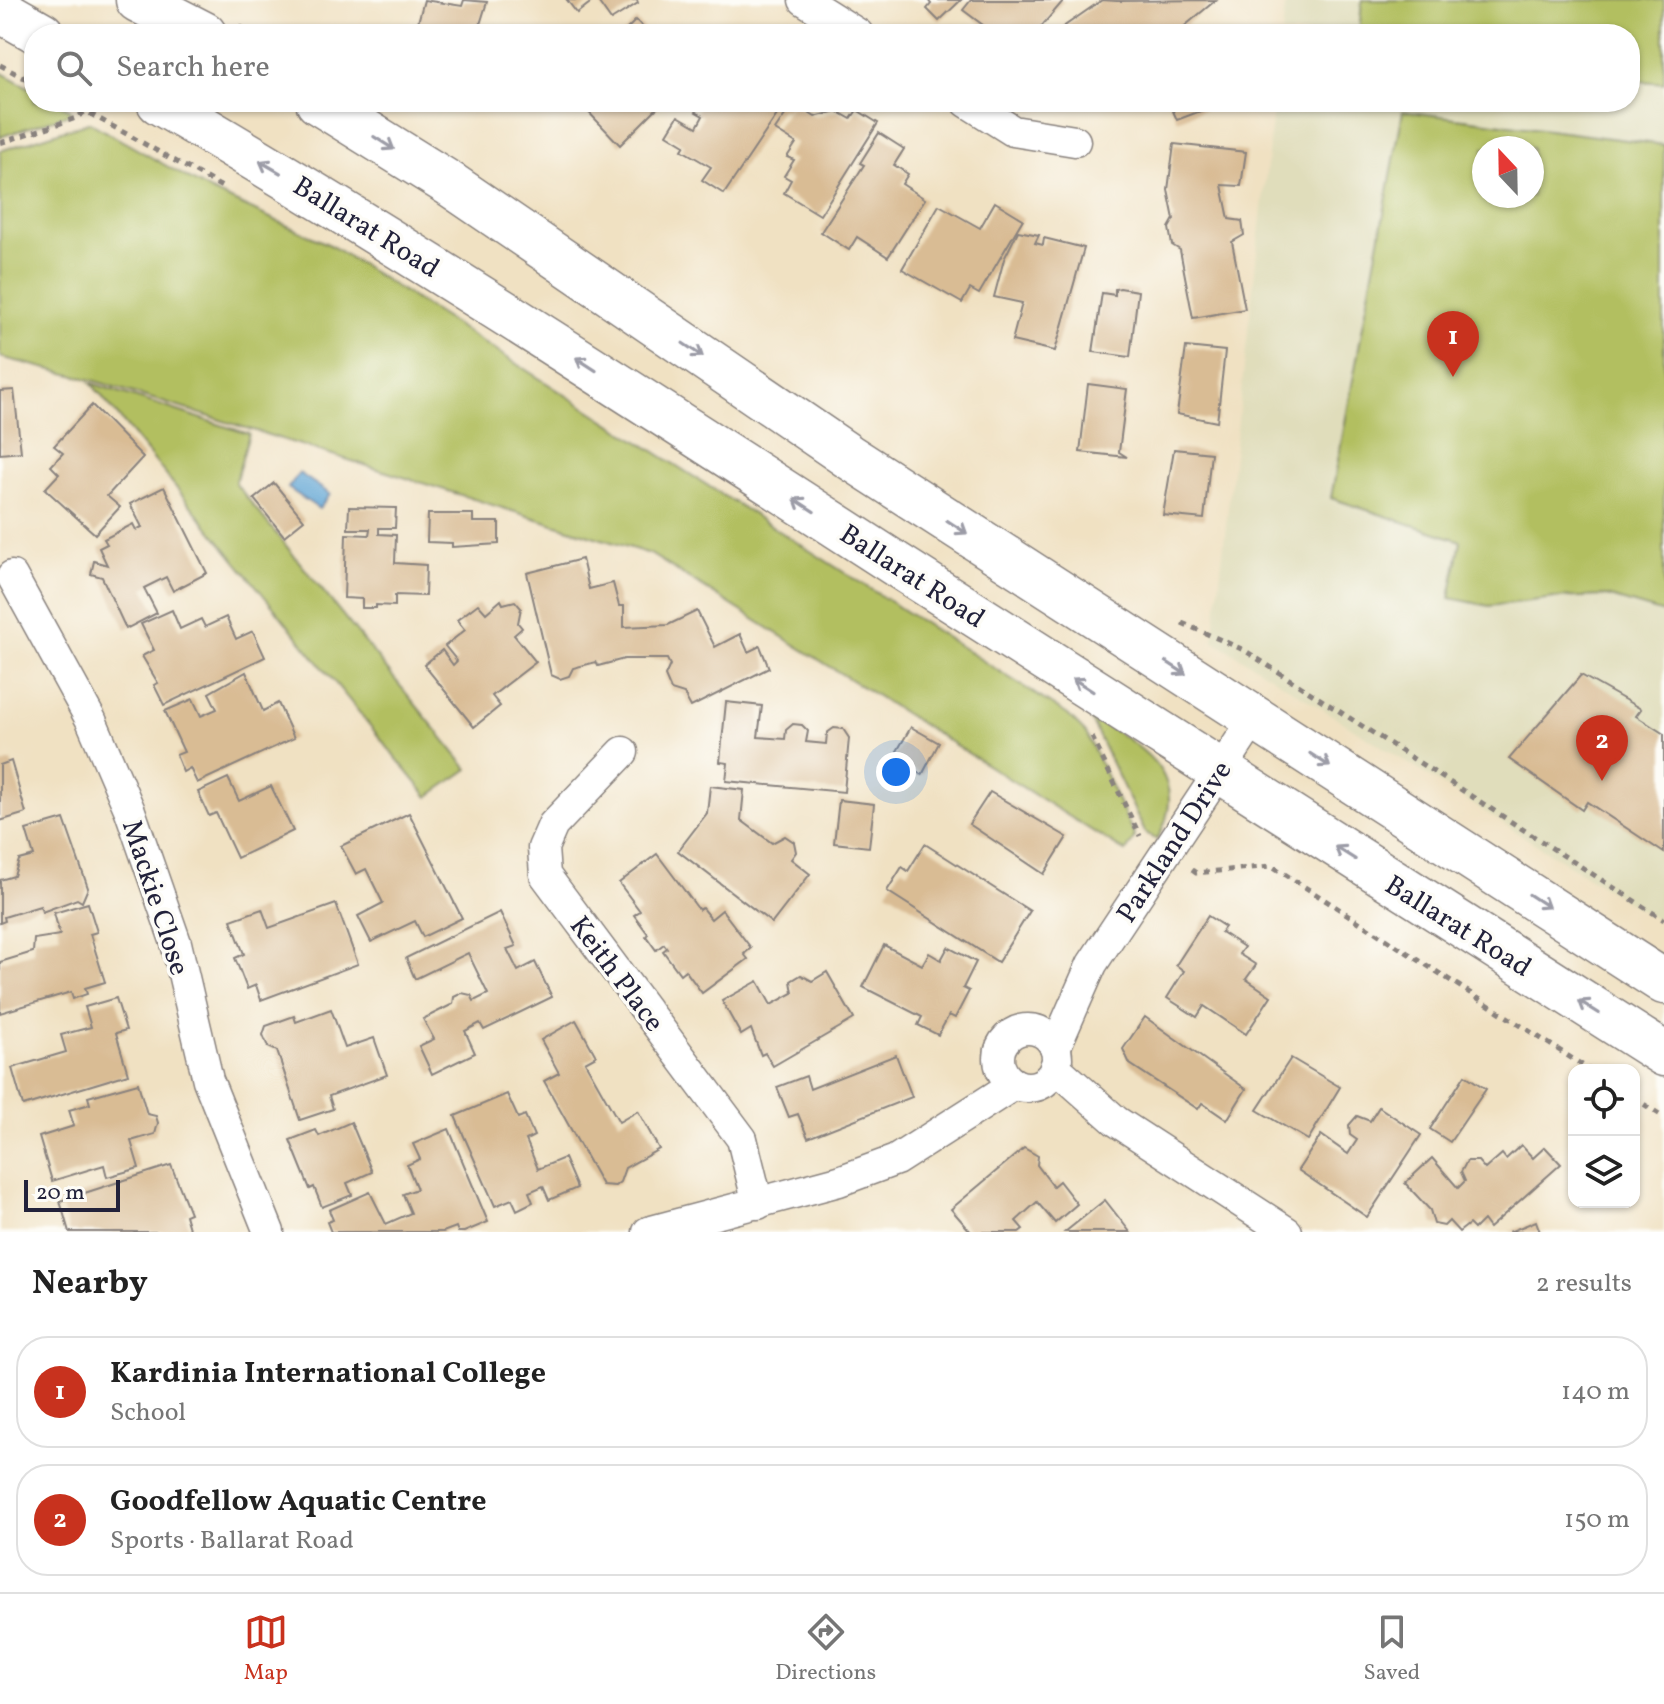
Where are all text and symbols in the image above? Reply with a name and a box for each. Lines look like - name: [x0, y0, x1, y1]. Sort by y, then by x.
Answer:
- search box: [24, 24, 1640, 112]
- icon: search: [52, 46, 96, 90]
- text: Search here: [116, 47, 270, 89]
- one-way arrow: [372, 136, 395, 152]
- north arrow: [1472, 136, 1544, 208]
- one-way arrow: [259, 159, 283, 174]
- street label: Ballarat Road: [285, 168, 446, 289]
- pin: 1: [1427, 311, 1479, 377]
- one-way arrow: [682, 342, 704, 359]
- one-way arrow: [575, 356, 597, 373]
- one-way arrow: [793, 497, 816, 513]
- street label: Ballarat Road: [831, 516, 992, 639]
- one-way arrow: [946, 519, 968, 535]
- one-way arrow: [1164, 660, 1187, 676]
- one-way arrow: [1072, 676, 1094, 693]
- pin: 2: [1576, 715, 1628, 781]
- your location: [876, 752, 916, 792]
- one-way arrow: [1308, 753, 1331, 769]
- street label: Parkland Drive: [1108, 754, 1242, 931]
- street label: Mackie Close: [111, 815, 198, 980]
- one-way arrow: [1335, 844, 1357, 861]
- street label: Ballarat Road: [1377, 867, 1538, 988]
- one-way arrow: [1527, 893, 1549, 909]
- street label: Keith Place: [559, 908, 673, 1041]
- one-way arrow: [1578, 998, 1601, 1014]
- map controls: [1568, 1064, 1640, 1208]
- button: locate: [1568, 1064, 1640, 1136]
- button: layers: [1568, 1136, 1640, 1208]
- scale bar: [24, 1176, 120, 1212]
- text: 20 m: [36, 1178, 85, 1209]
- text: Nearby: [32, 1261, 148, 1308]
- text: 2 results: [1536, 1266, 1632, 1302]
- text: Kardinia International College: [110, 1353, 546, 1395]
- text: 1: [55, 1374, 65, 1410]
- text: 140 m: [1561, 1374, 1630, 1410]
- text: School: [110, 1395, 186, 1431]
- text: Goodfellow Aquatic Centre: [110, 1481, 487, 1523]
- text: 2: [53, 1502, 67, 1538]
- text: 150 m: [1564, 1502, 1630, 1538]
- text: Sports · Ballarat Road: [110, 1523, 354, 1559]
- tab: Map: [244, 1610, 288, 1689]
- tab: Directions: [775, 1610, 876, 1689]
- tab: Saved: [1364, 1610, 1420, 1689]

